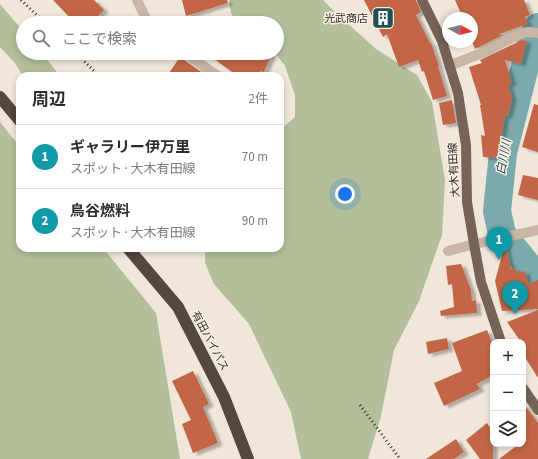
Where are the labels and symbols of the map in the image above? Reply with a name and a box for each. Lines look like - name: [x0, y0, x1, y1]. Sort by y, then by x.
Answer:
- building icon: 光武商店: [370, 5, 396, 31]
- place label: 光武商店: [324, 11, 368, 26]
- north arrow: [442, 12, 478, 48]
- water label: 白川川: [493, 136, 516, 176]
- street label: 大木有田線: [445, 142, 463, 198]
- your location: [335, 184, 355, 204]
- pin: 1: [486, 227, 512, 260]
- pin: 2: [502, 281, 528, 314]
- street label: 有田バイパス: [188, 308, 232, 374]

